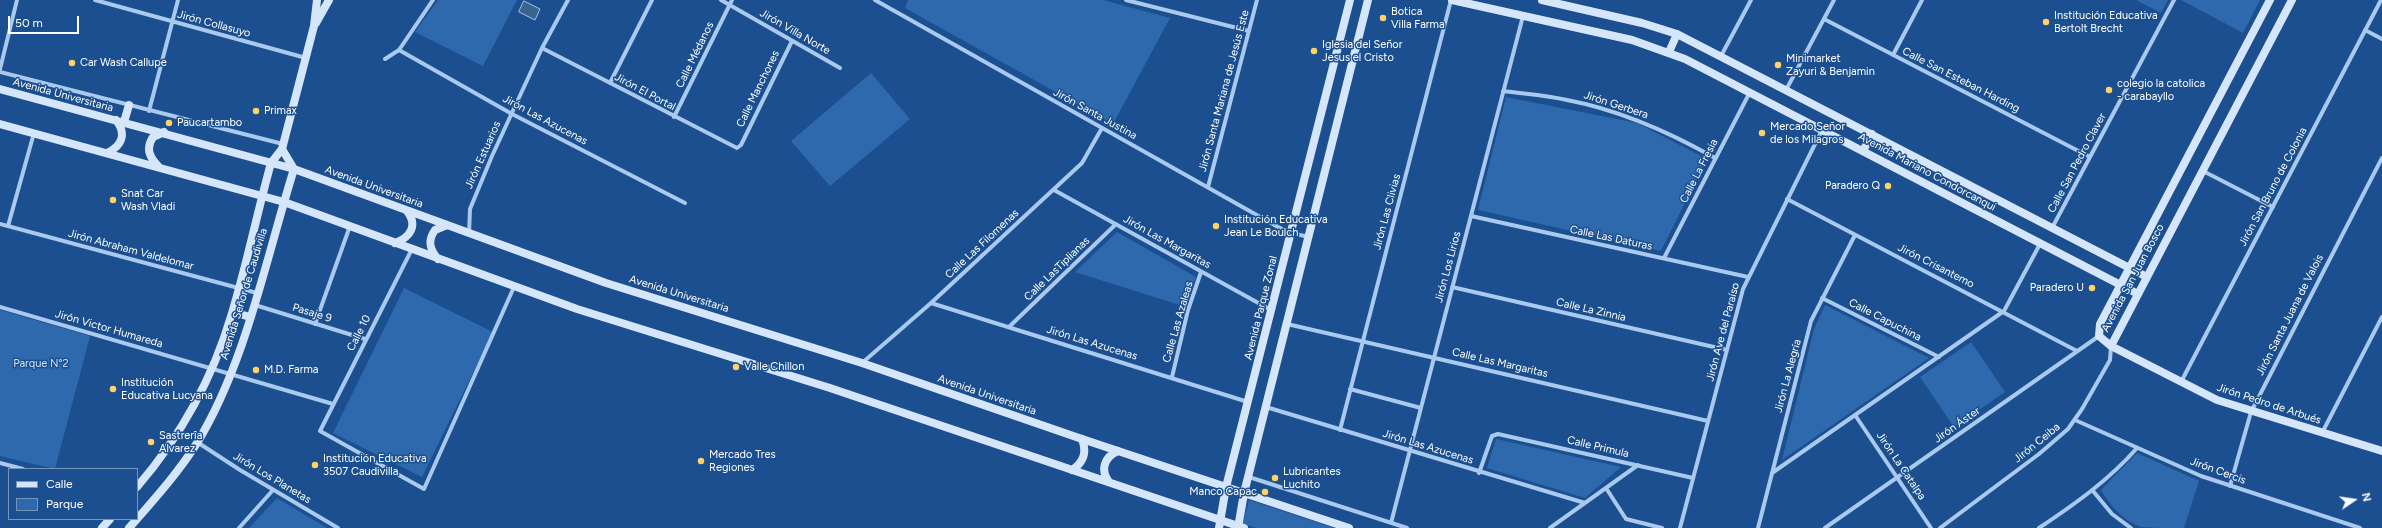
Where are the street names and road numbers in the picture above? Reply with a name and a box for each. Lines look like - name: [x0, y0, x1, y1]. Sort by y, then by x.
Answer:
- street label: Jirón Villa Norte: [757, 6, 833, 58]
- street label: Jirón Collasuyo: [176, 8, 252, 40]
- street label: Jirón Santa Mariana de Jesús Este: [1196, 9, 1252, 173]
- street label: Calle Médanos: [673, 20, 717, 90]
- street label: Calle San Esteban Harding: [1900, 45, 2022, 115]
- street label: Calle Manchones: [734, 48, 782, 130]
- street label: Jirón El Portal: [612, 70, 678, 114]
- street label: Avenida Universitaria: [11, 75, 115, 115]
- street label: Jirón Santa Justina: [1051, 86, 1139, 142]
- street label: Jirón Gerbera: [1582, 88, 1650, 122]
- street label: Jirón Las Azucenas: [500, 92, 590, 148]
- street label: Calle San Pedro Claver: [2045, 111, 2109, 215]
- street label: Jirón Estuarios: [462, 119, 504, 191]
- street label: Jirón San Bruno de Colonia: [2236, 125, 2310, 249]
- street label: Avenida Mariano Condorcanqui: [1856, 130, 1998, 214]
- street label: Calle La Fresia: [1677, 137, 1721, 205]
- street label: Avenida Universitaria: [323, 163, 425, 211]
- street label: Jirón Las Clivias: [1370, 172, 1404, 252]
- street label: Calle Las Filomenas: [942, 206, 1022, 282]
- street label: Jirón Las Margaritas: [1121, 212, 1213, 272]
- street label: Avenida San Juan Bosco: [2099, 222, 2167, 334]
- street label: Calle Las Daturas: [1568, 223, 1654, 253]
- street label: Jirón Abraham Valdelomar: [67, 227, 195, 273]
- street label: Avenida Señor de Caudivilla: [218, 227, 270, 361]
- street label: Jirón Los Lirios: [1432, 230, 1464, 304]
- street label: Calle LasTiplianas: [1021, 234, 1093, 304]
- street label: Jirón Crisantemo: [1896, 241, 1976, 291]
- street label: Jirón Santa Juana de Valois: [2254, 252, 2326, 378]
- street label: Avenida Parque Zonal: [1242, 255, 1280, 361]
- street label: Avenida Universitaria: [628, 273, 730, 315]
- street label: Calle Las Azaleas: [1160, 280, 1196, 364]
- street label: Jirón Ave del Paraíso: [1703, 281, 1743, 383]
- street label: Calle La Zinnia: [1555, 296, 1627, 324]
- street label: Calle Capuchina: [1847, 296, 1923, 344]
- street label: Pasaje 9: [291, 301, 333, 325]
- street label: Jirón Victor Humareda: [54, 307, 164, 351]
- street label: Calle 10: [344, 313, 374, 353]
- street label: Jirón Las Azucenas: [1045, 323, 1139, 363]
- street label: Jirón La Alegría: [1772, 338, 1804, 414]
- street label: Calle Las Margaritas: [1451, 346, 1549, 380]
- street label: Avenida Universitaria: [936, 372, 1038, 418]
- street label: Jirón Pedro de Arbués: [2215, 381, 2323, 427]
- street label: Jirón Áster: [1931, 404, 1983, 446]
- street label: Jirón Ceiba: [2011, 420, 2063, 466]
- street label: Jirón Las Azucenas: [1381, 427, 1475, 467]
- street label: Jirón La Catalpa: [1873, 430, 1929, 502]
- street label: Calle Primula: [1566, 433, 1630, 461]
- street label: Jirón Los Planetas: [231, 450, 313, 506]
- street label: Jirón Cercis: [2188, 455, 2248, 487]

